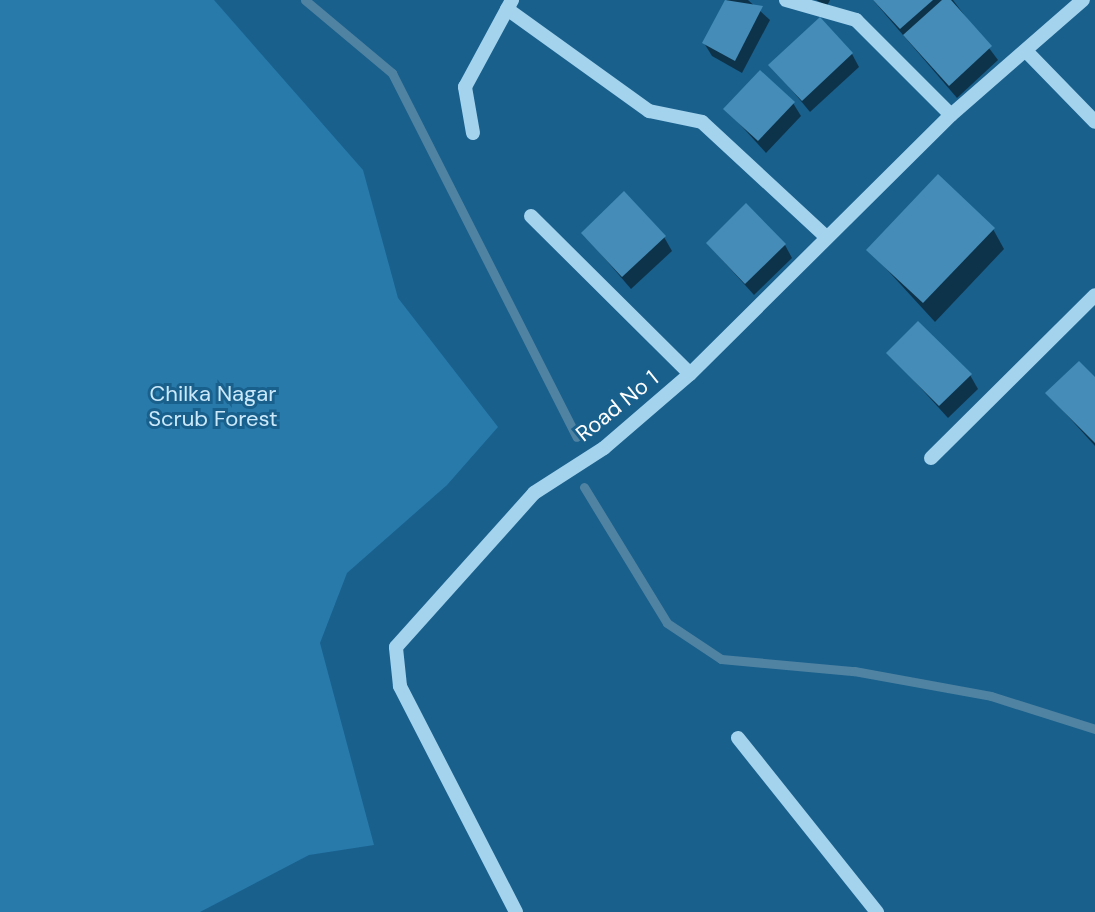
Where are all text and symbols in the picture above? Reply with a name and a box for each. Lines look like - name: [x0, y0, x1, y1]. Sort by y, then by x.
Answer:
- street label: Road No 1: [571, 365, 663, 447]
- park label: Chilka Nagar Scrub Forest: [148, 380, 278, 432]

